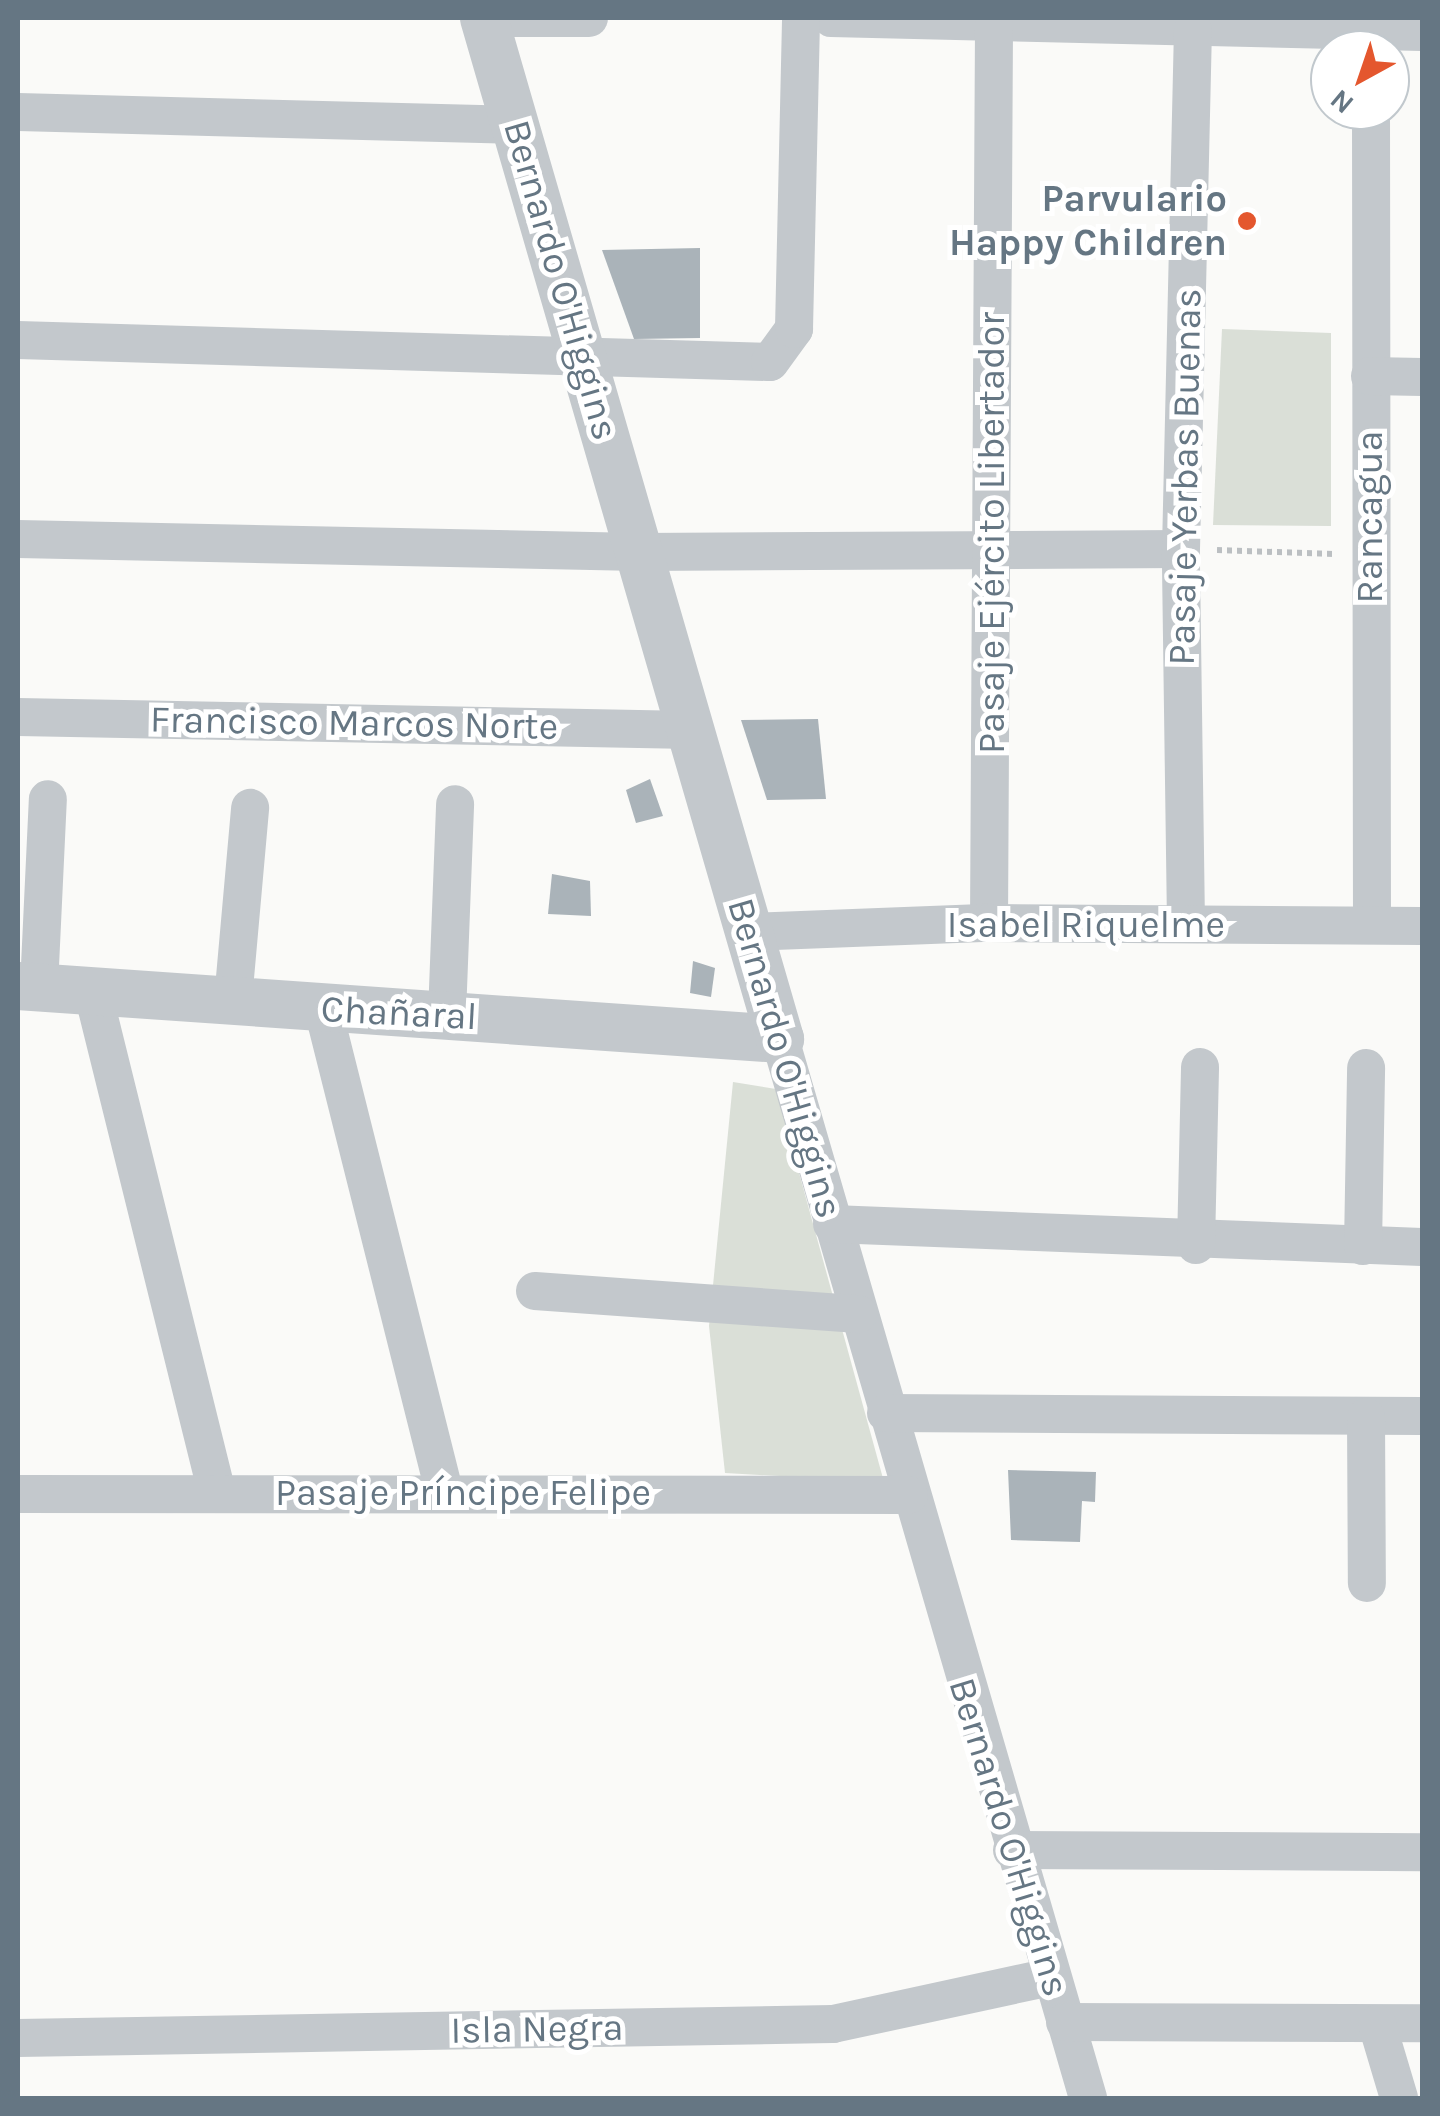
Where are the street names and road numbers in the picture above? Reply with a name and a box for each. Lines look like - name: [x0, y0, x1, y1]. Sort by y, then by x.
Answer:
- street label: Bernardo O'Higgins: [494, 115, 628, 445]
- street label: Pasaje Yerbas Buenas: [1159, 288, 1211, 666]
- street label: Pasaje Ejército Libertador: [969, 312, 1015, 754]
- street label: Rancagua: [1347, 430, 1393, 604]
- street label: Francisco Marcos Norte: [149, 697, 559, 749]
- street label: Bernardo O'Higgins: [718, 893, 852, 1223]
- street label: Isabel Riquelme: [947, 902, 1225, 948]
- street label: Chañaral: [320, 986, 478, 1040]
- street label: Pasaje Príncipe Felipe: [275, 1470, 651, 1516]
- street label: Bernardo O'Higgins: [939, 1672, 1079, 2002]
- street label: Isla Negra: [450, 2005, 624, 2053]

